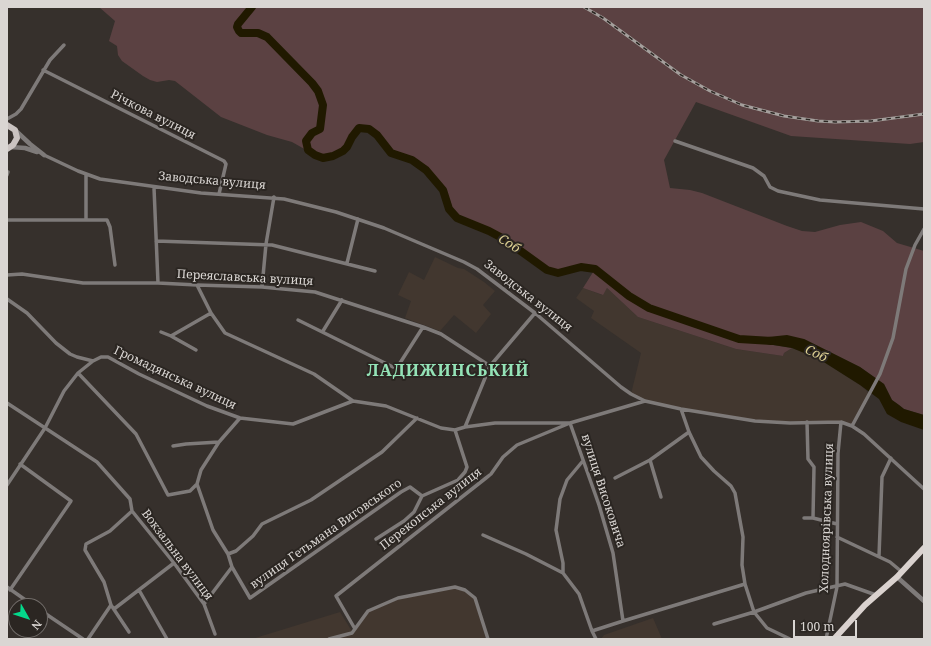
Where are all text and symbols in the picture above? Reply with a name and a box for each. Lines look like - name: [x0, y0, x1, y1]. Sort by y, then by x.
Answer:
- street label: Річкова вулиця: [108, 87, 198, 143]
- street label: Заводська вулиця: [158, 169, 266, 193]
- water label: Соб: [495, 231, 523, 257]
- street label: Заводська вулиця: [481, 257, 575, 335]
- street label: Переяславська вулиця: [176, 267, 314, 289]
- water label: Соб: [802, 342, 830, 366]
- street label: Громадянська вулиця: [111, 343, 239, 413]
- district label: ЛАДИЖИНСЬКИЙ: [367, 361, 529, 381]
- street label: вулиця Високовича: [578, 432, 628, 550]
- street label: Холодноярівська вулиця: [817, 443, 837, 593]
- street label: Перекопська вулиця: [377, 465, 485, 553]
- street label: вулиця Гетьмана Виговського: [247, 476, 405, 592]
- street label: Вокзальна вулиця: [138, 507, 216, 603]
- north arrow: [8, 598, 48, 638]
- scale bar: [795, 612, 859, 638]
- text: N: [28, 617, 45, 633]
- text: 100 m: [800, 618, 835, 635]

